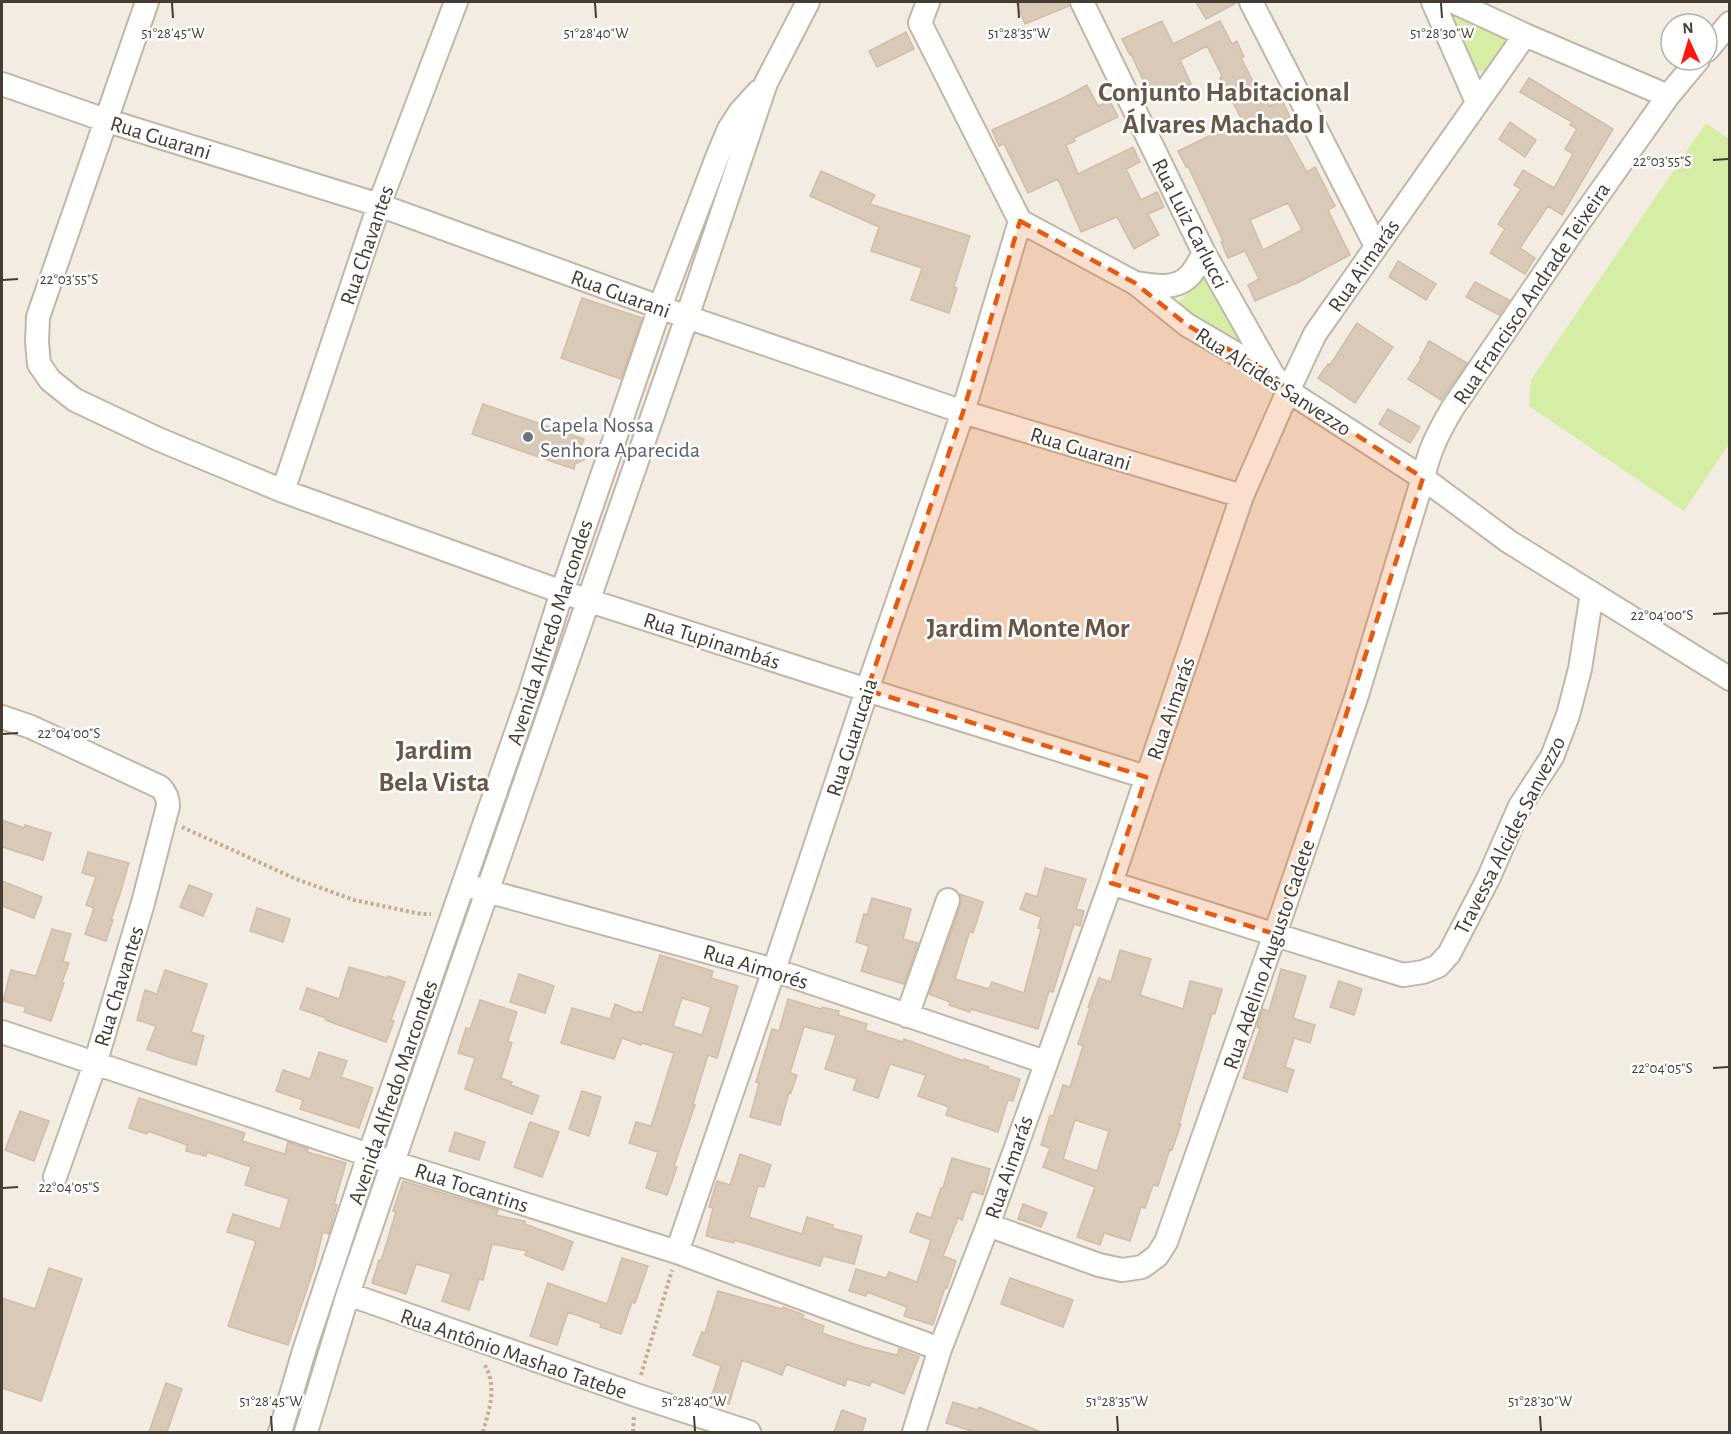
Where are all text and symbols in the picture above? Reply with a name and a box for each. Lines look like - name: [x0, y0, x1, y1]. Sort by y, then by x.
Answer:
- north arrow: [1659, 12, 1719, 72]
- text: N: [1682, 20, 1694, 36]
- text: 51°28'45"W: [141, 26, 205, 41]
- text: 51°28'40"W: [563, 26, 629, 41]
- text: 51°28'35"W: [988, 26, 1051, 41]
- text: 51°28'30"W: [1410, 26, 1475, 41]
- district label: Conjunto Habitacional Álvares Machado I: [1098, 79, 1350, 139]
- street label: Rua Guarani: [108, 112, 214, 164]
- text: 22°03'55"S: [1633, 154, 1691, 169]
- street label: Rua Luiz Carlucci: [1148, 155, 1232, 292]
- street label: Rua Francisco Andrade Teixeira: [1449, 179, 1614, 409]
- street label: Rua Chavantes: [336, 183, 398, 308]
- street label: Rua Aimarás: [1324, 215, 1404, 316]
- street label: Rua Guarani: [568, 266, 673, 322]
- text: 22°03'55"S: [40, 272, 98, 287]
- street label: Rua Alcides Sanvezzo: [1192, 323, 1355, 440]
- place label: Capela Nossa Senhora Aparecida: [540, 414, 700, 461]
- street label: Rua Guarani: [1028, 423, 1134, 475]
- marker: Capela Nossa Senhora Aparecida: [521, 430, 535, 444]
- street label: Avenida Alfredo Marcondes: [503, 517, 597, 748]
- text: 22°04'00"S: [1631, 608, 1693, 623]
- street label: Rua Tupinambás: [641, 609, 783, 673]
- district label: Jardim Monte Mor: [926, 615, 1130, 643]
- street label: Rua Aimarás: [1143, 654, 1199, 763]
- street label: Rua Guarucaia: [822, 675, 881, 799]
- text: 22°04'00"S: [38, 726, 100, 741]
- street label: Travessa Alcides Sanvezzo: [1450, 733, 1569, 938]
- district label: Jardim Bela Vista: [378, 737, 490, 797]
- street label: Rua Adelino Augusto Cadete: [1219, 836, 1319, 1072]
- street label: Rua Chavantes: [90, 923, 148, 1049]
- street label: Rua Aimorés: [701, 941, 811, 993]
- street label: Avenida Alfredo Marcondes: [344, 977, 442, 1207]
- text: 22°04'05"S: [1631, 1061, 1693, 1076]
- street label: Rua Aimarás: [981, 1113, 1037, 1222]
- street label: Rua Tocantins: [412, 1159, 531, 1217]
- text: 22°04'05"S: [38, 1180, 100, 1195]
- street label: Rua Antônio Mashao Tatebe: [397, 1305, 630, 1403]
- text: 51°28'45"W: [239, 1394, 303, 1409]
- text: 51°28'40"W: [661, 1394, 727, 1409]
- text: 51°28'35"W: [1086, 1394, 1149, 1409]
- text: 51°28'30"W: [1508, 1394, 1573, 1409]

